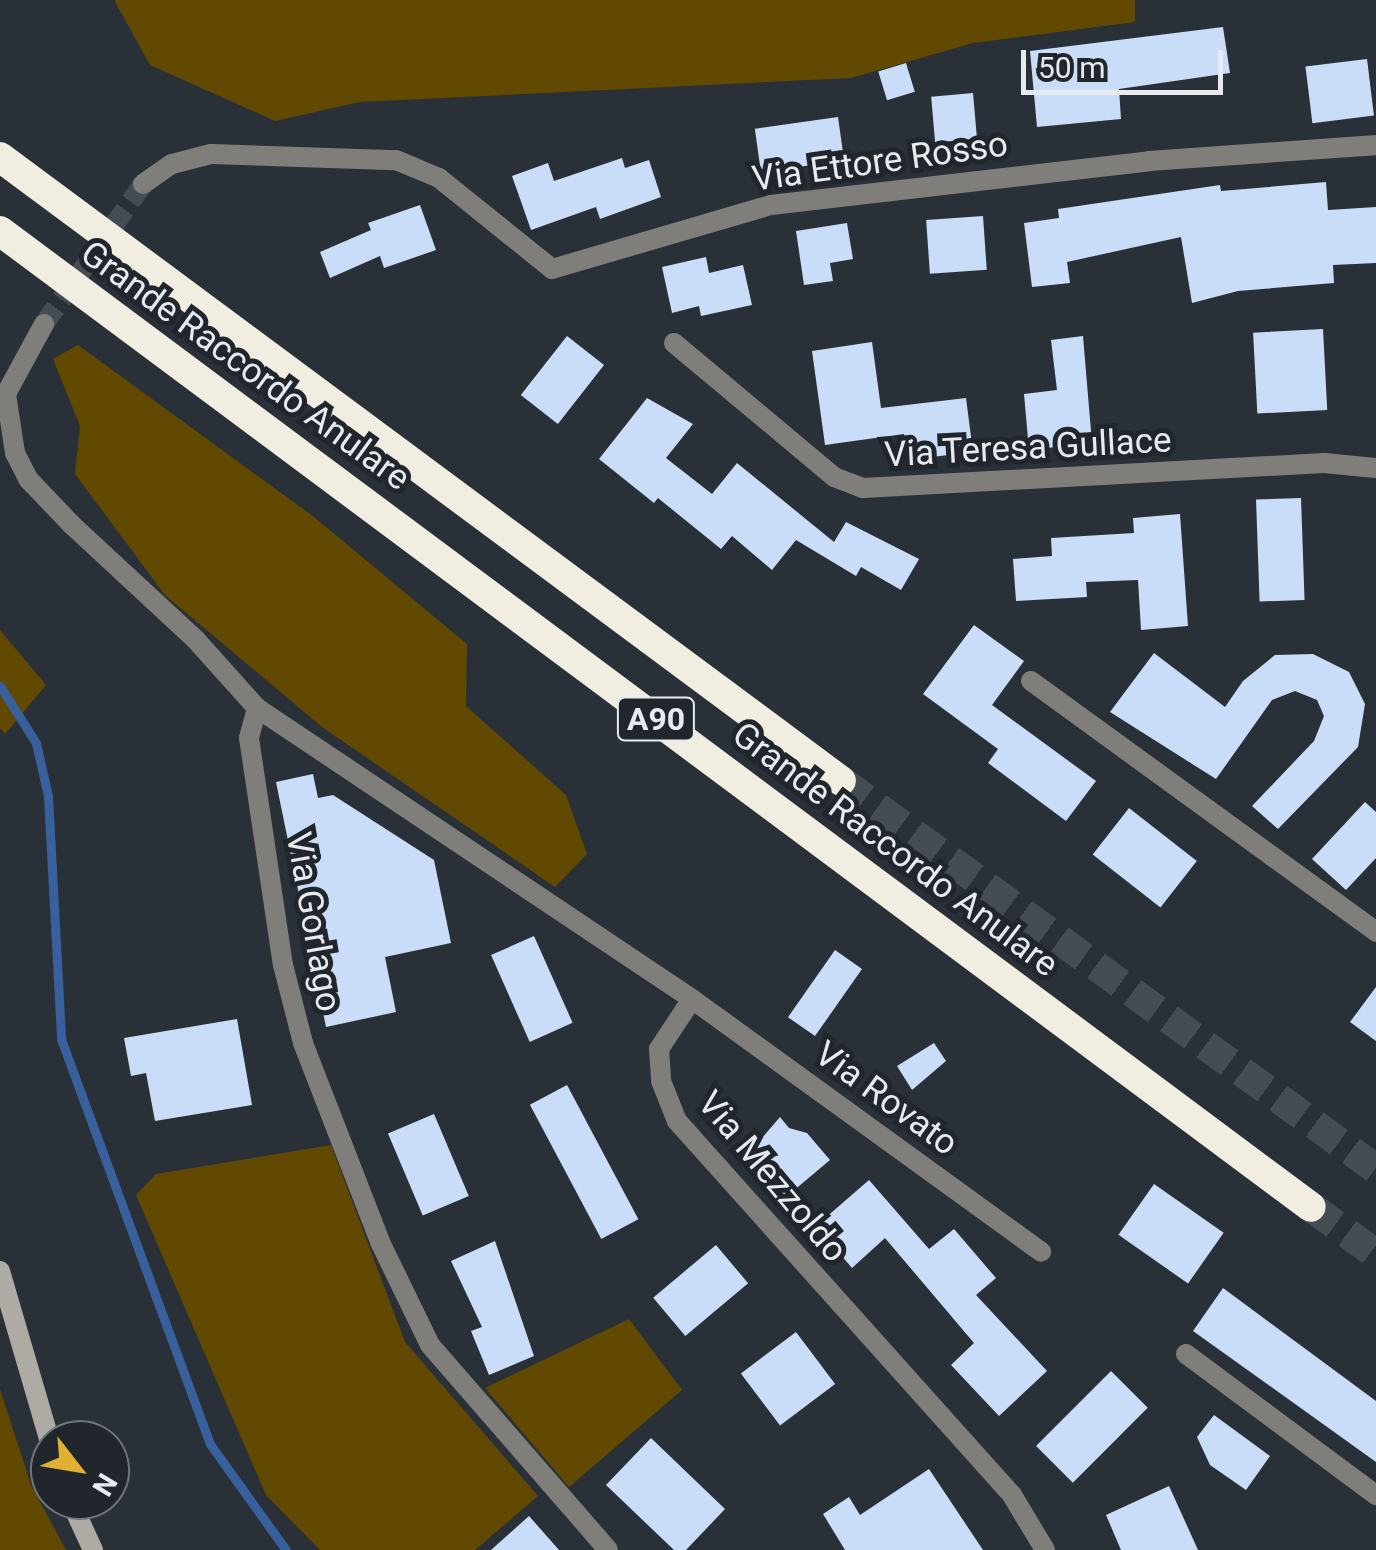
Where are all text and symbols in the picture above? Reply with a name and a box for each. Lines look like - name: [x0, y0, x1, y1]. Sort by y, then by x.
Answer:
- scale bar: [1026, 30, 1228, 92]
- text: 50 m: [1038, 50, 1105, 85]
- street label: Via Ettore Rosso: [750, 123, 1010, 201]
- street label: Grande Raccordo Anulare: [72, 232, 418, 500]
- street label: Via Teresa Gullace: [883, 419, 1173, 477]
- road number: A90: [616, 692, 696, 746]
- street label: Grande Raccordo Anulare: [724, 714, 1066, 986]
- street label: Via Gorlago: [277, 829, 349, 1015]
- street label: Via Rovato: [806, 1033, 966, 1165]
- street label: Via Mezzoldo: [688, 1083, 856, 1271]
- north arrow: [30, 1420, 130, 1520]
- text: N: [85, 1468, 124, 1502]

